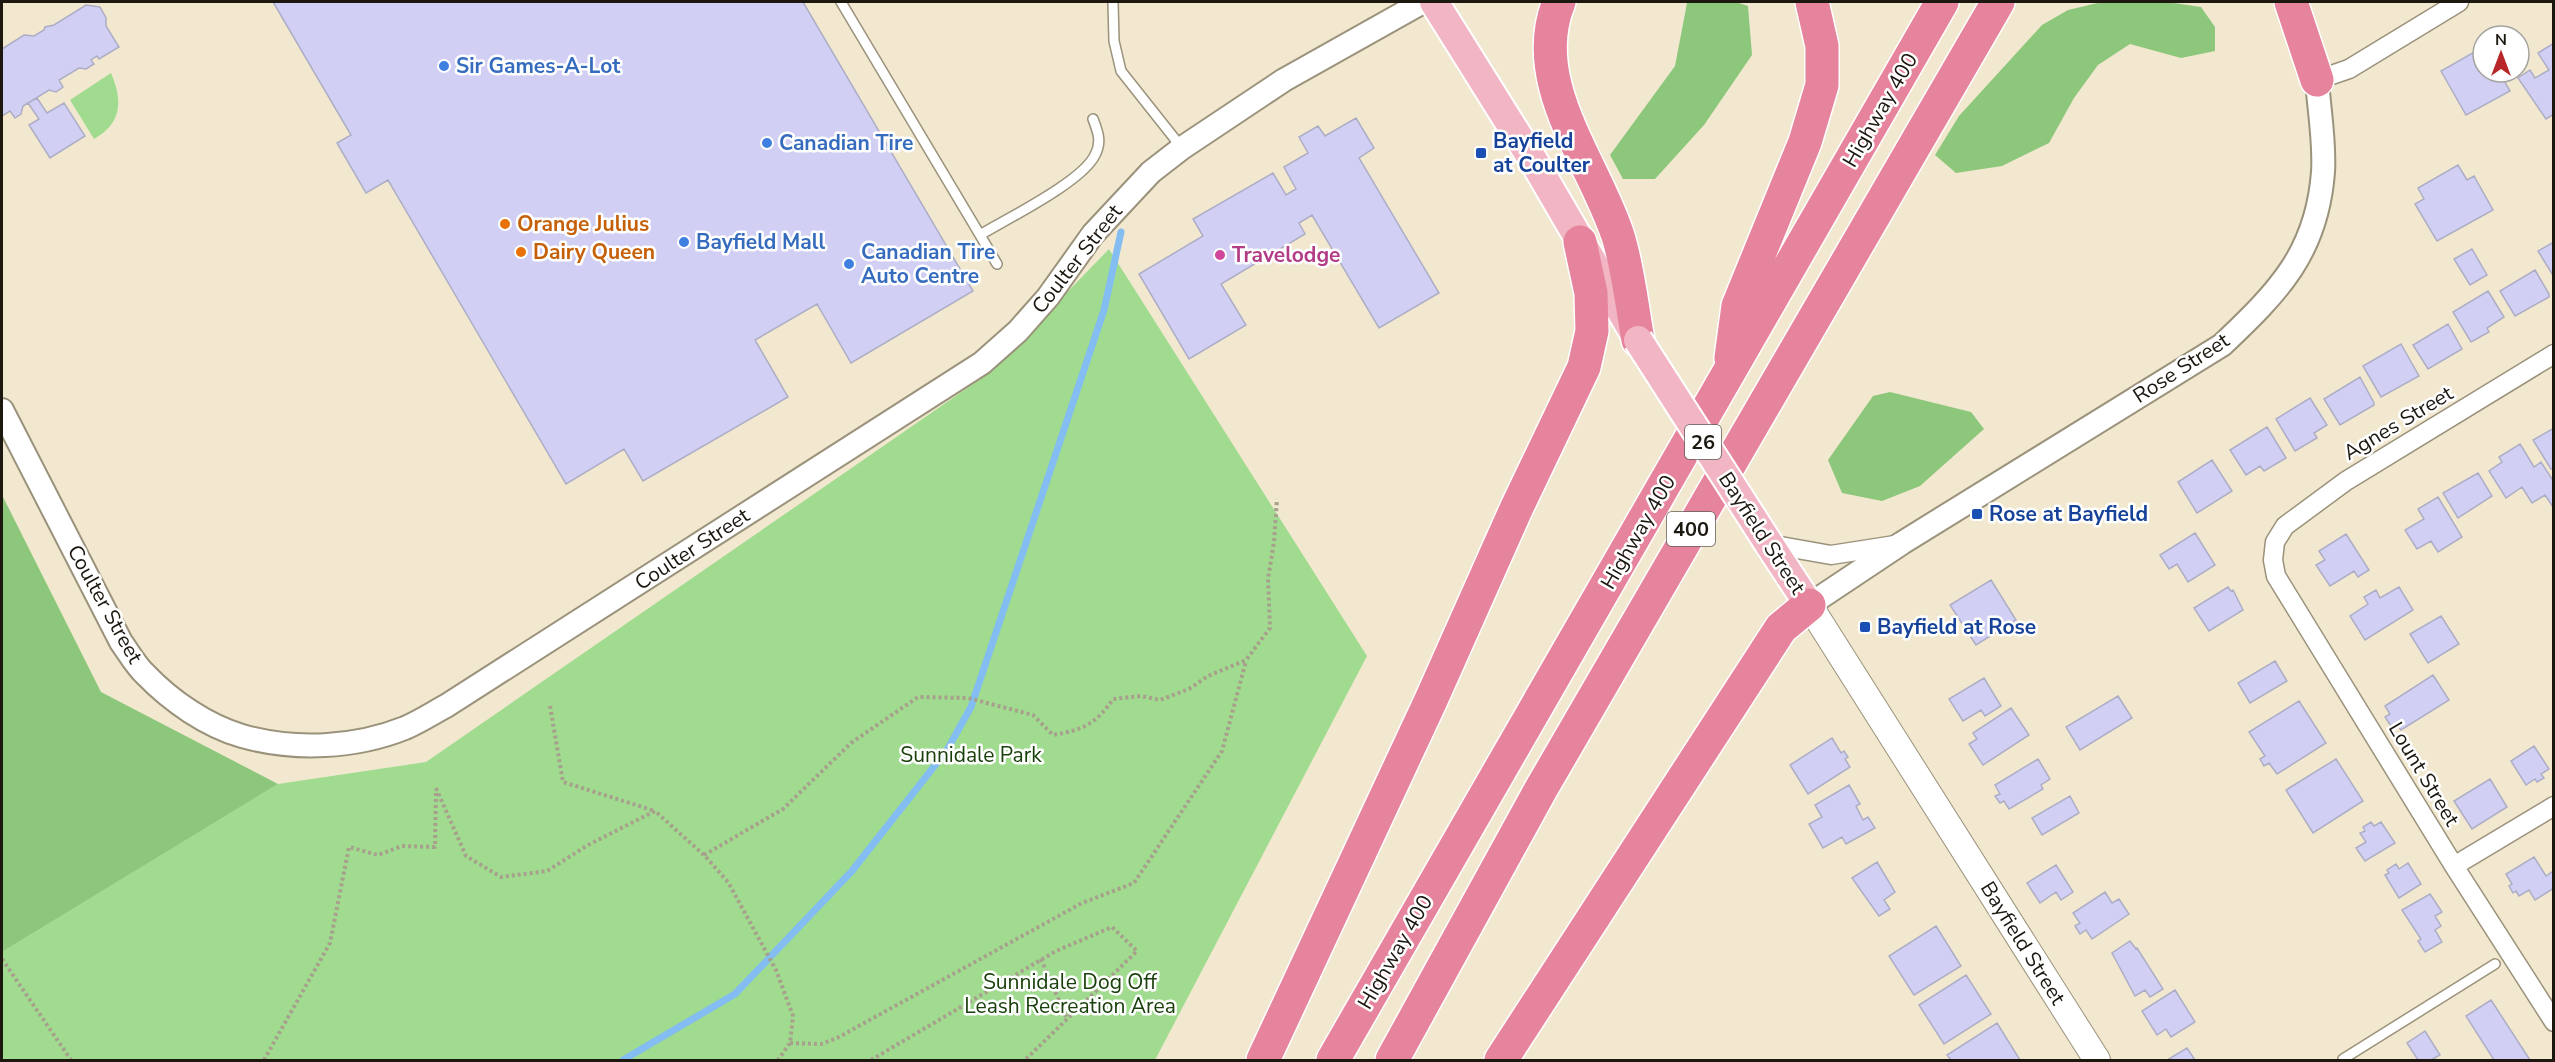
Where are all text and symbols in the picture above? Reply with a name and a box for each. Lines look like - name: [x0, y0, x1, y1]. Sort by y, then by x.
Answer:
- north arrow: [2471, 24, 2531, 84]
- text: N: [2495, 29, 2507, 51]
- street label: Highway 400: [1836, 48, 1924, 172]
- place label: Sir Games-A-Lot: [456, 52, 621, 80]
- marker: Sir Games-A-Lot: [437, 59, 451, 73]
- place label: Bayfield at Coulter: [1493, 127, 1591, 179]
- place label: Canadian Tire: [779, 129, 913, 157]
- marker: Canadian Tire: [760, 136, 774, 150]
- marker: Bayfield at Coulter: [1474, 146, 1488, 160]
- street label: Coulter Street: [1025, 198, 1129, 319]
- place label: Orange Julius: [517, 210, 649, 238]
- marker: Orange Julius: [498, 217, 512, 231]
- place label: Bayfield Mall: [696, 228, 826, 256]
- marker: Bayfield Mall: [677, 235, 691, 249]
- place label: Dairy Queen: [533, 238, 655, 266]
- place label: Canadian Tire Auto Centre: [861, 238, 995, 290]
- place label: Travelodge: [1232, 241, 1341, 269]
- marker: Dairy Queen: [514, 245, 528, 259]
- marker: Travelodge: [1213, 248, 1227, 262]
- marker: Canadian Tire Auto Centre: [842, 257, 856, 271]
- street label: Rose Street: [2127, 326, 2235, 410]
- street label: Agnes Street: [2338, 379, 2459, 467]
- road number: 26: [1685, 425, 1721, 459]
- street label: Bayfield Street: [1712, 467, 1812, 600]
- street label: Highway 400: [1594, 470, 1682, 594]
- place label: Rose at Bayfield: [1989, 500, 2148, 528]
- street label: Coulter Street: [629, 501, 755, 597]
- marker: Rose at Bayfield: [1970, 507, 1984, 521]
- road number: 400: [1667, 512, 1715, 546]
- street label: Coulter Street: [61, 540, 149, 669]
- place label: Bayfield at Rose: [1877, 613, 2036, 641]
- marker: Bayfield at Rose: [1858, 620, 1872, 634]
- street label: Lount Street: [2382, 717, 2466, 832]
- park label: Sunnidale Park: [900, 741, 1042, 769]
- street label: Bayfield Street: [1974, 876, 2072, 1010]
- street label: Highway 400: [1351, 890, 1439, 1014]
- park label: Sunnidale Dog Off Leash Recreation Area: [964, 968, 1176, 1020]

